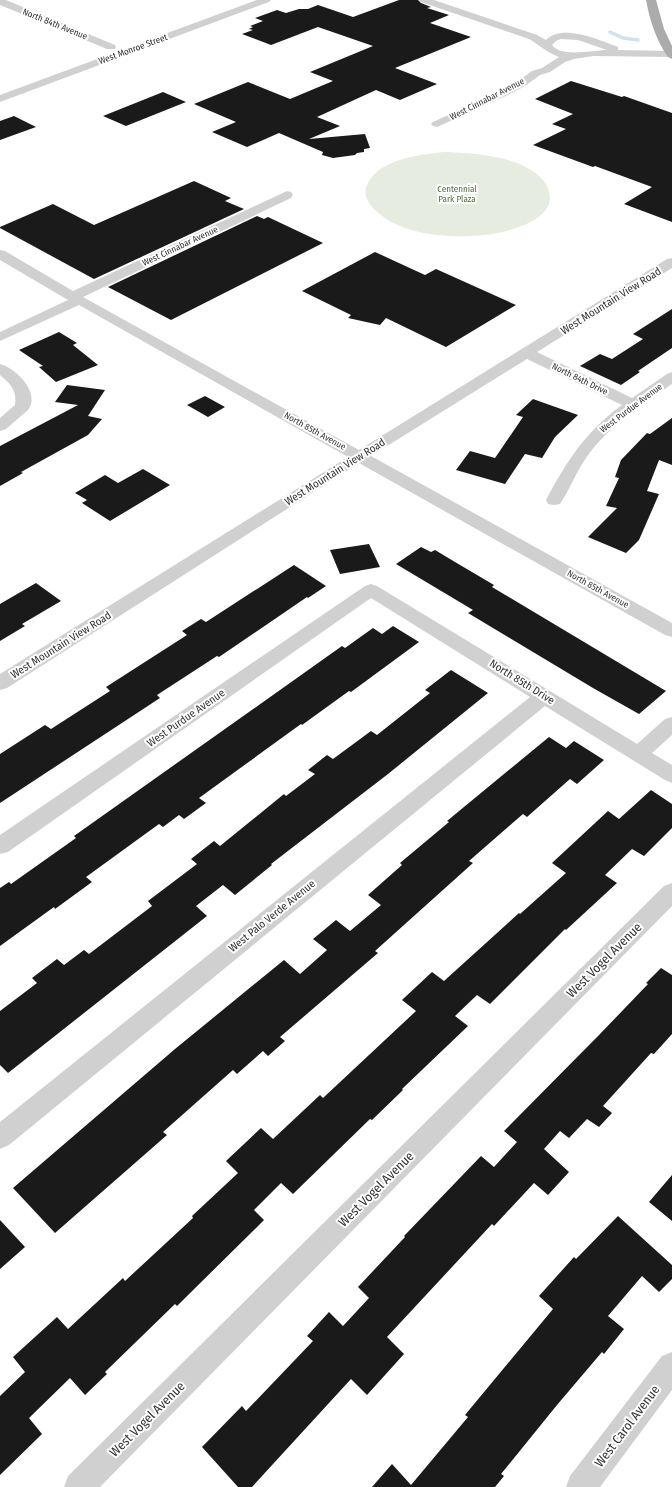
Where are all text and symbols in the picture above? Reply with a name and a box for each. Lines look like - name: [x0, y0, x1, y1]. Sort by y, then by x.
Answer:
- street label: North 84th Avenue: [21, 6, 89, 42]
- street label: West Monroe Street: [97, 32, 169, 66]
- street label: West Cinnabar Avenue: [448, 76, 526, 122]
- park label: Centennial Park Plaza: [437, 184, 477, 204]
- street label: West Cinnabar Avenue: [141, 224, 220, 268]
- street label: West Mountain View Road: [558, 265, 664, 337]
- street label: North 84th Drive: [550, 361, 610, 397]
- street label: West Purdue Avenue: [598, 381, 664, 435]
- street label: North 85th Avenue: [283, 410, 348, 452]
- street label: West Mountain View Road: [282, 436, 388, 508]
- street label: North 85th Avenue: [566, 568, 631, 610]
- street label: West Mountain View Road: [8, 609, 114, 681]
- street label: North 85th Drive: [487, 657, 557, 707]
- street label: West Purdue Avenue: [145, 686, 227, 750]
- street label: West Palo Verde Avenue: [226, 877, 318, 955]
- street label: West Vogel Avenue: [563, 919, 645, 1001]
- street label: West Vogel Avenue: [335, 1148, 417, 1230]
- street label: West Vogel Avenue: [106, 1378, 188, 1460]
- street label: West Carol Avenue: [591, 1382, 663, 1470]

